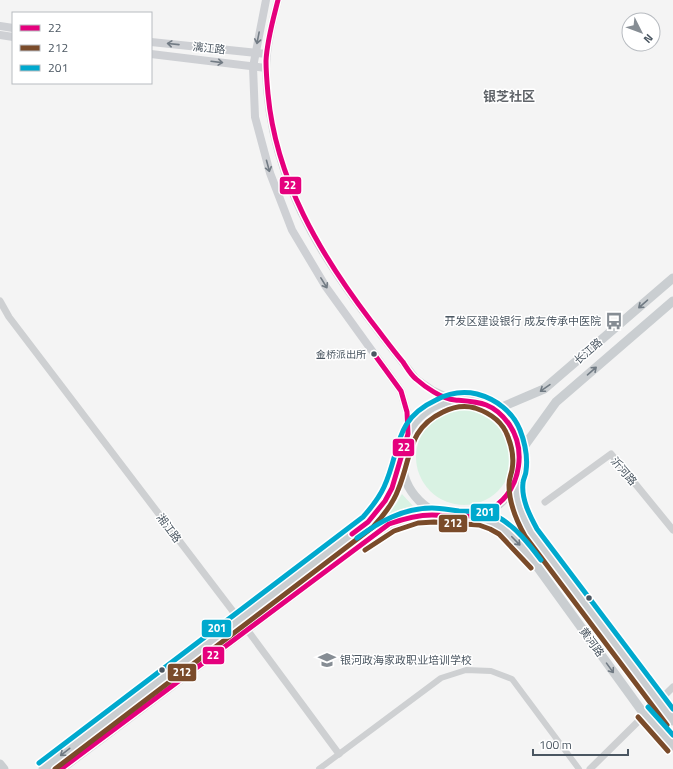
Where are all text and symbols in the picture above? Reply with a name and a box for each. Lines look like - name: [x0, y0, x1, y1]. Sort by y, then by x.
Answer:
- legend: [12, 12, 152, 84]
- north arrow: [621, 12, 661, 52]
- text: 22: [48, 18, 61, 37]
- one-way arrow: [254, 31, 262, 44]
- text: N: [640, 31, 657, 47]
- text: 212: [48, 38, 68, 57]
- street label: 漓江路: [192, 38, 226, 58]
- one-way arrow: [167, 41, 180, 48]
- text: 201: [48, 58, 68, 77]
- one-way arrow: [211, 58, 224, 66]
- district label: 银芝社区: [483, 86, 535, 106]
- one-way arrow: [265, 159, 272, 172]
- line badge: 22: [279, 176, 302, 195]
- text: 22: [284, 177, 296, 193]
- one-way arrow: [320, 277, 328, 289]
- one-way arrow: [638, 299, 649, 308]
- bus stop icon: 开发区建设银行 成友传承中医院: [604, 311, 624, 331]
- place label: 开发区建设银行 成友传承中医院: [445, 313, 601, 329]
- street label: 长江路: [570, 334, 606, 368]
- place label: 金桥派出所: [316, 347, 366, 362]
- marker: 金桥派出所: [369, 349, 379, 359]
- one-way arrow: [586, 367, 597, 376]
- one-way arrow: [539, 384, 550, 392]
- line badge: 22: [392, 438, 415, 457]
- text: 22: [398, 439, 410, 455]
- street label: 沂河路: [607, 453, 641, 489]
- line badge: 201: [470, 503, 500, 522]
- text: 201: [476, 504, 494, 520]
- street label: 湘江路: [153, 510, 185, 546]
- line badge: 212: [438, 514, 468, 533]
- text: 212: [444, 515, 462, 531]
- one-way arrow: [511, 536, 521, 546]
- unlabelled marker: [584, 593, 594, 603]
- line badge: 201: [201, 619, 232, 638]
- text: 201: [208, 620, 226, 636]
- street label: 黄河路: [576, 624, 608, 660]
- line badge: 22: [202, 646, 225, 665]
- text: 22: [207, 647, 219, 663]
- school or university icon: 银河政海家政职业培训学校: [317, 650, 337, 670]
- place label: 银河政海家政职业培训学校: [340, 652, 472, 668]
- one-way arrow: [606, 662, 615, 673]
- line badge: 212: [167, 663, 197, 682]
- text: 212: [173, 664, 191, 680]
- unlabelled marker: [157, 665, 167, 675]
- scale bar: [533, 731, 628, 757]
- text: 100 m: [539, 735, 572, 754]
- one-way arrow: [60, 748, 71, 756]

